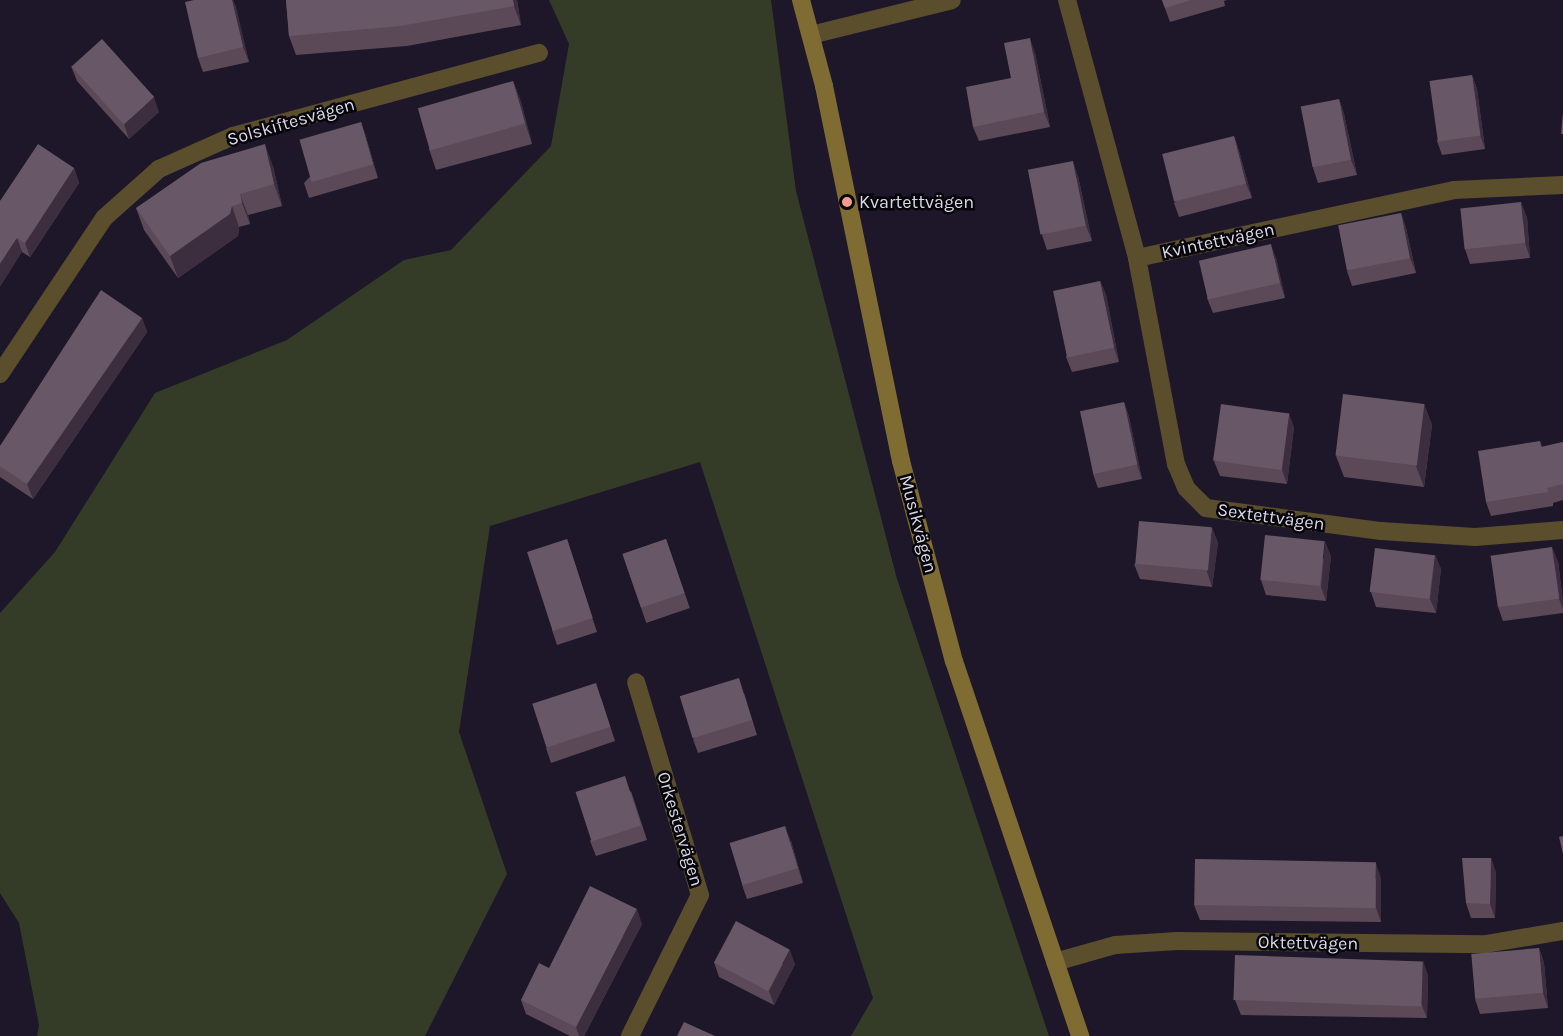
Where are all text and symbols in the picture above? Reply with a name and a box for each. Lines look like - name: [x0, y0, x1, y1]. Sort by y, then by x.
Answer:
- street label: Solskiftesvägen: [225, 93, 357, 151]
- place label: Kvartettvägen: [859, 191, 974, 213]
- marker: Kvartettvägen: [840, 195, 854, 209]
- street label: Kvintettvägen: [1160, 218, 1276, 264]
- street label: Musikvägen: [895, 473, 941, 575]
- street label: Sextettvägen: [1216, 499, 1326, 535]
- street label: Orkestervägen: [652, 769, 708, 889]
- street label: Oktettvägen: [1258, 931, 1358, 955]

